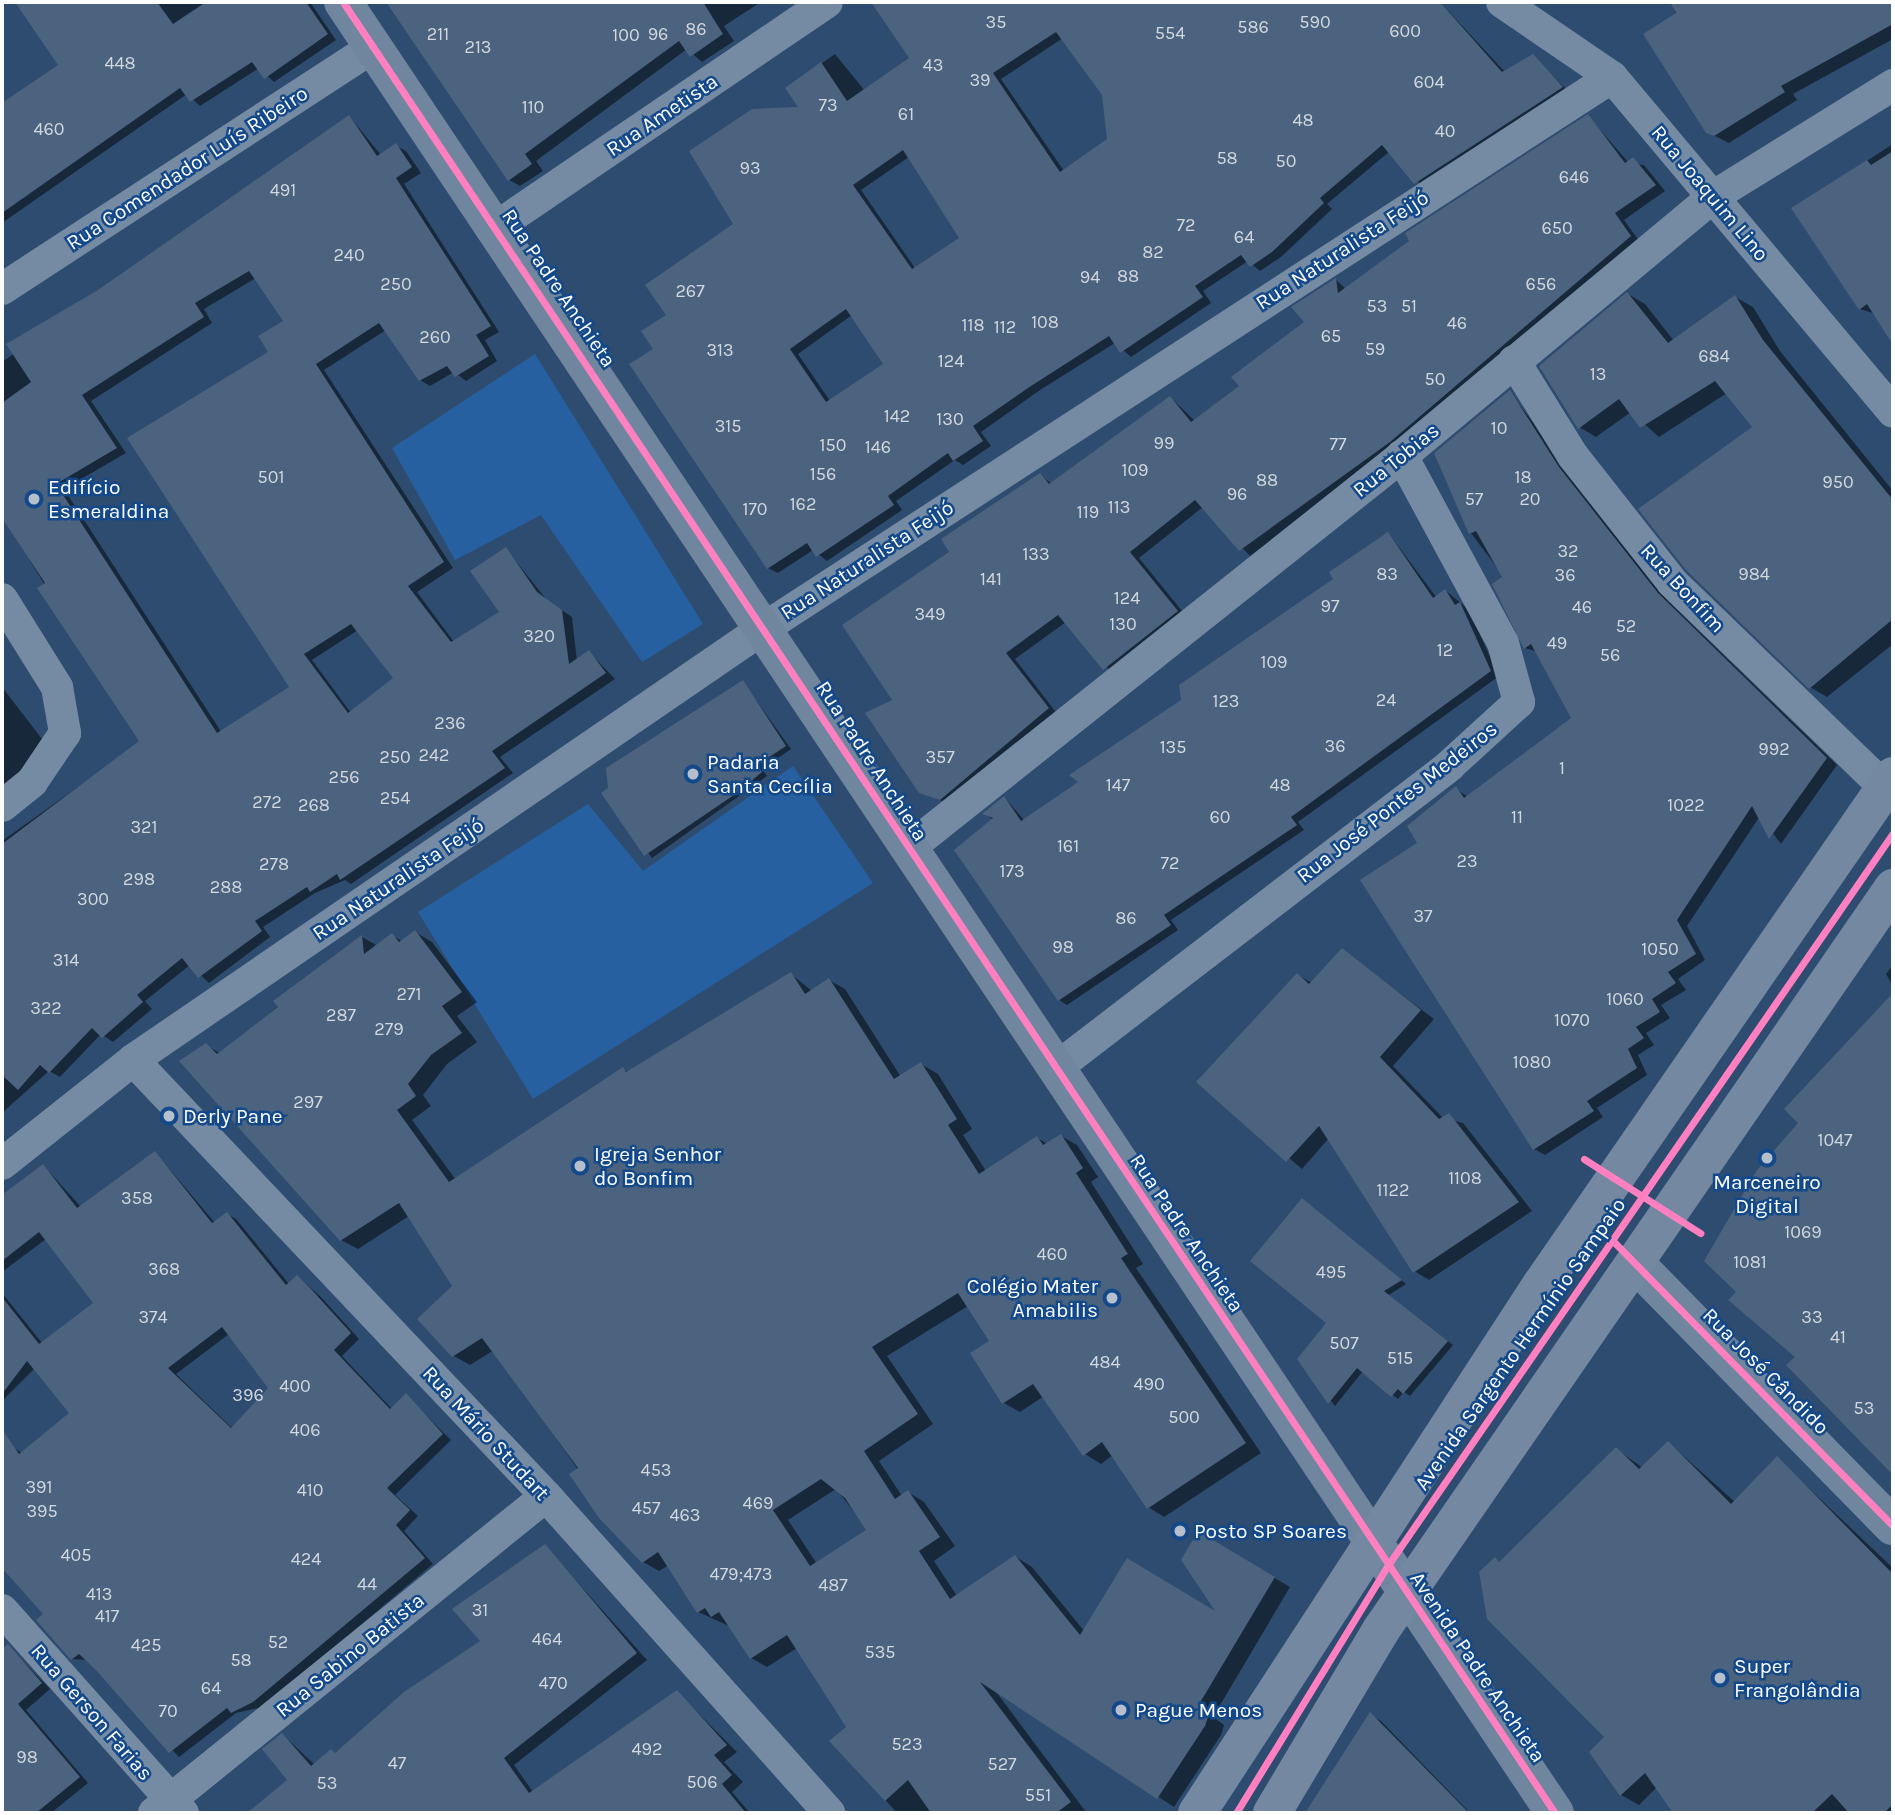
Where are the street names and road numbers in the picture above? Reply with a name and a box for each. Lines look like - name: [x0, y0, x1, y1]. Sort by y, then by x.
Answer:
- street label: Rua Ametista: [601, 68, 723, 162]
- street label: Rua Comendador Luís Ribeiro: [62, 80, 312, 256]
- street label: Rua Joaquim Lino: [1646, 120, 1774, 266]
- street label: Rua Naturalista Feijó: [1251, 185, 1433, 315]
- street label: Rua Padre Anchieta: [497, 204, 621, 372]
- street label: Rua Tobias: [1348, 418, 1444, 502]
- street label: Rua Naturalista Feijó: [776, 495, 958, 625]
- street label: Rua Bonfim: [1635, 538, 1731, 638]
- street label: Rua Padre Anchieta: [811, 676, 933, 846]
- street label: Rua José Pontes Medeiros: [1292, 716, 1502, 888]
- street label: Rua Naturalista Feijó: [308, 812, 488, 946]
- street label: Rua Padre Anchieta: [1125, 1149, 1249, 1317]
- street label: Avenida Sargento Hermínio Sampaio: [1409, 1193, 1631, 1495]
- street label: Rua José Cândido: [1697, 1302, 1835, 1440]
- street label: Rua Mário Studart: [417, 1361, 555, 1505]
- street label: Avenida Padre Anchieta: [1405, 1567, 1551, 1767]
- street label: Rua Sabino Batista: [271, 1587, 429, 1723]
- street label: Rua Gerson Farias: [26, 1639, 158, 1785]

